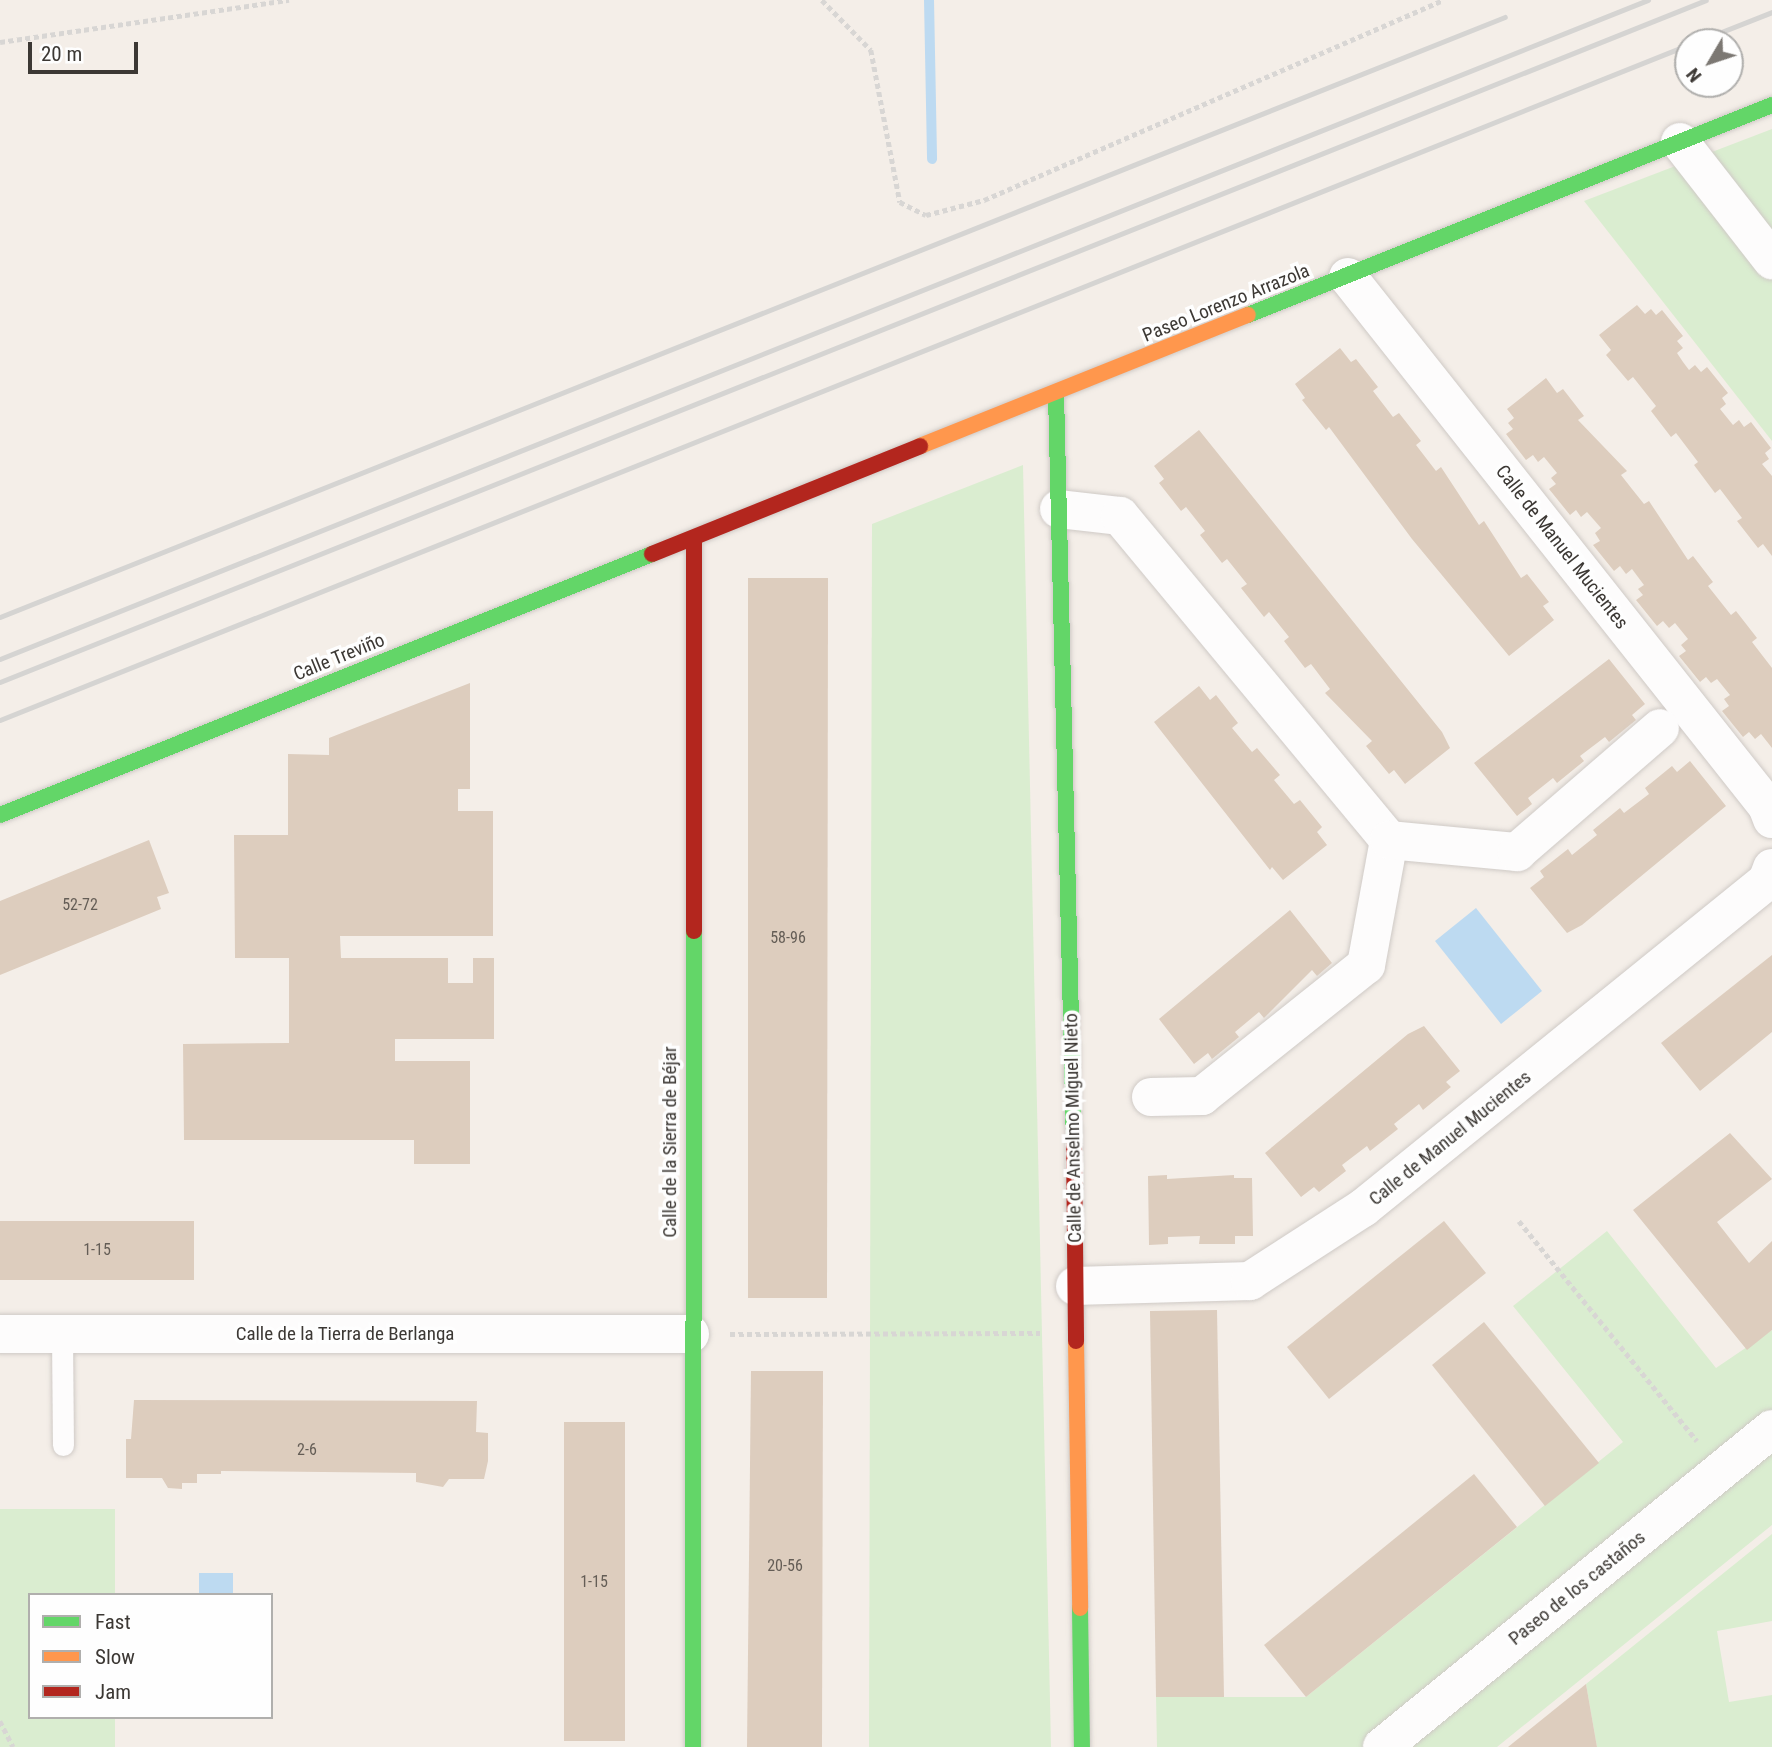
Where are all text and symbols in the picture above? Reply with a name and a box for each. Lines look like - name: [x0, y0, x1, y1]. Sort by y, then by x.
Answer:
- scale bar: [32, 28, 142, 72]
- north arrow: [1674, 28, 1744, 98]
- text: 20 m: [41, 42, 82, 66]
- text: N: [1681, 64, 1706, 87]
- street label: Paseo Lorenzo Arrazola: [1139, 259, 1313, 347]
- street label: Calle de Manuel Mucientes: [1491, 460, 1633, 634]
- street label: Calle Treviño: [290, 628, 388, 686]
- house number: 52-72: [62, 895, 98, 915]
- house number: 58-96: [770, 928, 806, 948]
- street label: Calle de Anselmo Miguel Nieto: [1060, 1013, 1086, 1243]
- street label: Calle de la Sierra de Béjar: [659, 1046, 681, 1238]
- street label: Calle de Manuel Mucientes: [1364, 1066, 1536, 1210]
- house number: 1-15: [83, 1240, 111, 1260]
- street label: Calle de la Tierra de Berlanga: [235, 1323, 455, 1345]
- house number: 2-6: [297, 1440, 317, 1460]
- street label: Paseo de los castaños: [1504, 1526, 1650, 1650]
- house number: 20-56: [767, 1556, 803, 1576]
- house number: 1-15: [580, 1572, 608, 1592]
- legend: [28, 1593, 273, 1719]
- text: Fast: [95, 1610, 131, 1634]
- text: Slow: [95, 1645, 135, 1669]
- text: Jam: [95, 1680, 131, 1704]

